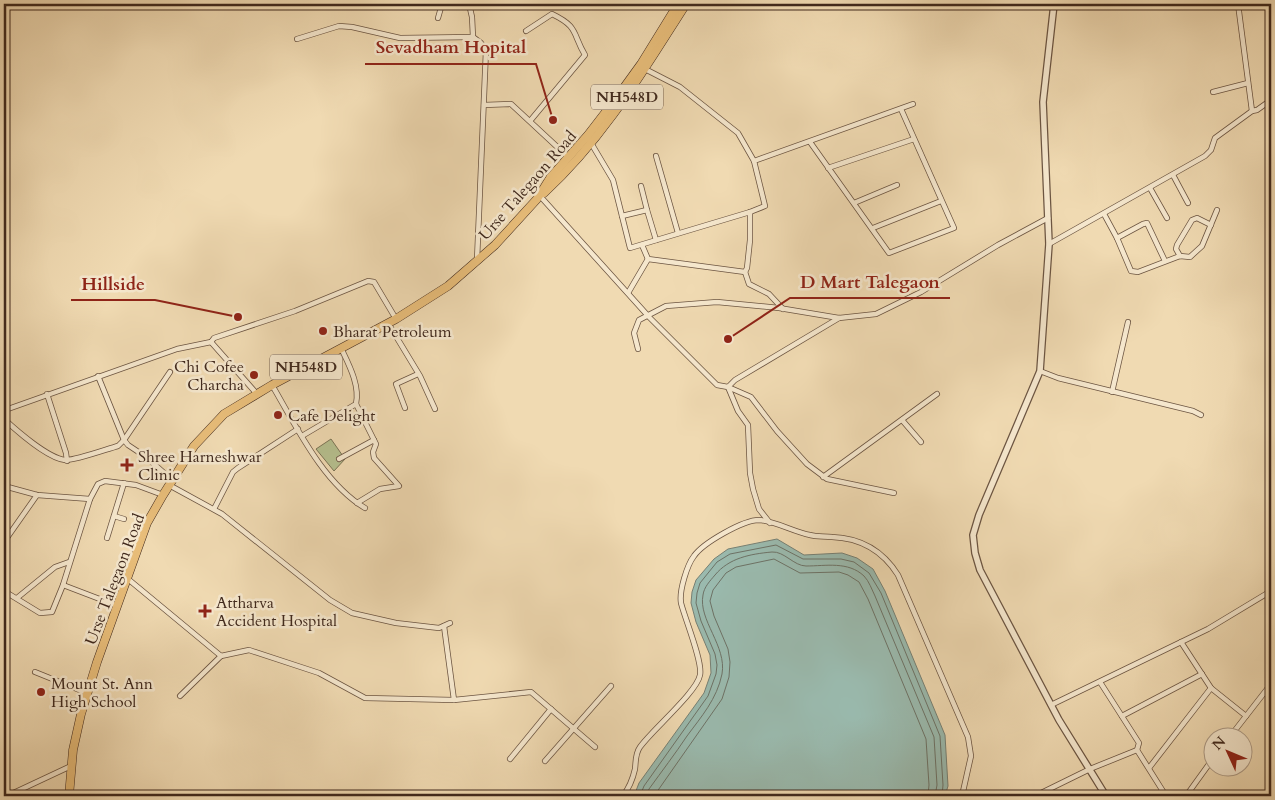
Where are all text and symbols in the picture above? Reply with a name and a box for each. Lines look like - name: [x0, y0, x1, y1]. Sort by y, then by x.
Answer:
- callout: Sevadham Hopital: [365, 31, 536, 64]
- text: Sevadham Hopital: [376, 35, 526, 60]
- road number: NH548D: [591, 84, 663, 110]
- street label: Urse Talegaon Road: [474, 126, 582, 245]
- callout: D Mart Talegaon: [790, 265, 950, 298]
- callout: Hillside: [71, 267, 155, 300]
- text: D Mart Talegaon: [800, 270, 940, 295]
- text: Hillside: [81, 272, 145, 297]
- place label: Bharat Petroleum: [333, 321, 452, 343]
- marker: Bharat Petroleum: [317, 325, 329, 337]
- road number: NH548D: [270, 354, 342, 380]
- place label: Chi Cofee Charcha: [174, 356, 244, 396]
- marker: Chi Cofee Charcha: [248, 369, 260, 381]
- place label: Cafe Delight: [288, 405, 375, 427]
- marker: Cafe Delight: [272, 409, 284, 421]
- place label: Shree Harneshwar Clinic: [138, 446, 262, 486]
- marker: Shree Harneshwar Clinic: [120, 458, 134, 472]
- street label: Urse Talegaon Road: [80, 510, 150, 648]
- place label: Attharva Accident Hospital: [216, 592, 337, 632]
- marker: Attharva Accident Hospital: [198, 604, 212, 618]
- place label: Mount St. Ann High School: [51, 673, 153, 713]
- marker: Mount St. Ann High School: [35, 686, 47, 698]
- north arrow: [1202, 728, 1252, 778]
- text: N: [1208, 732, 1230, 754]

